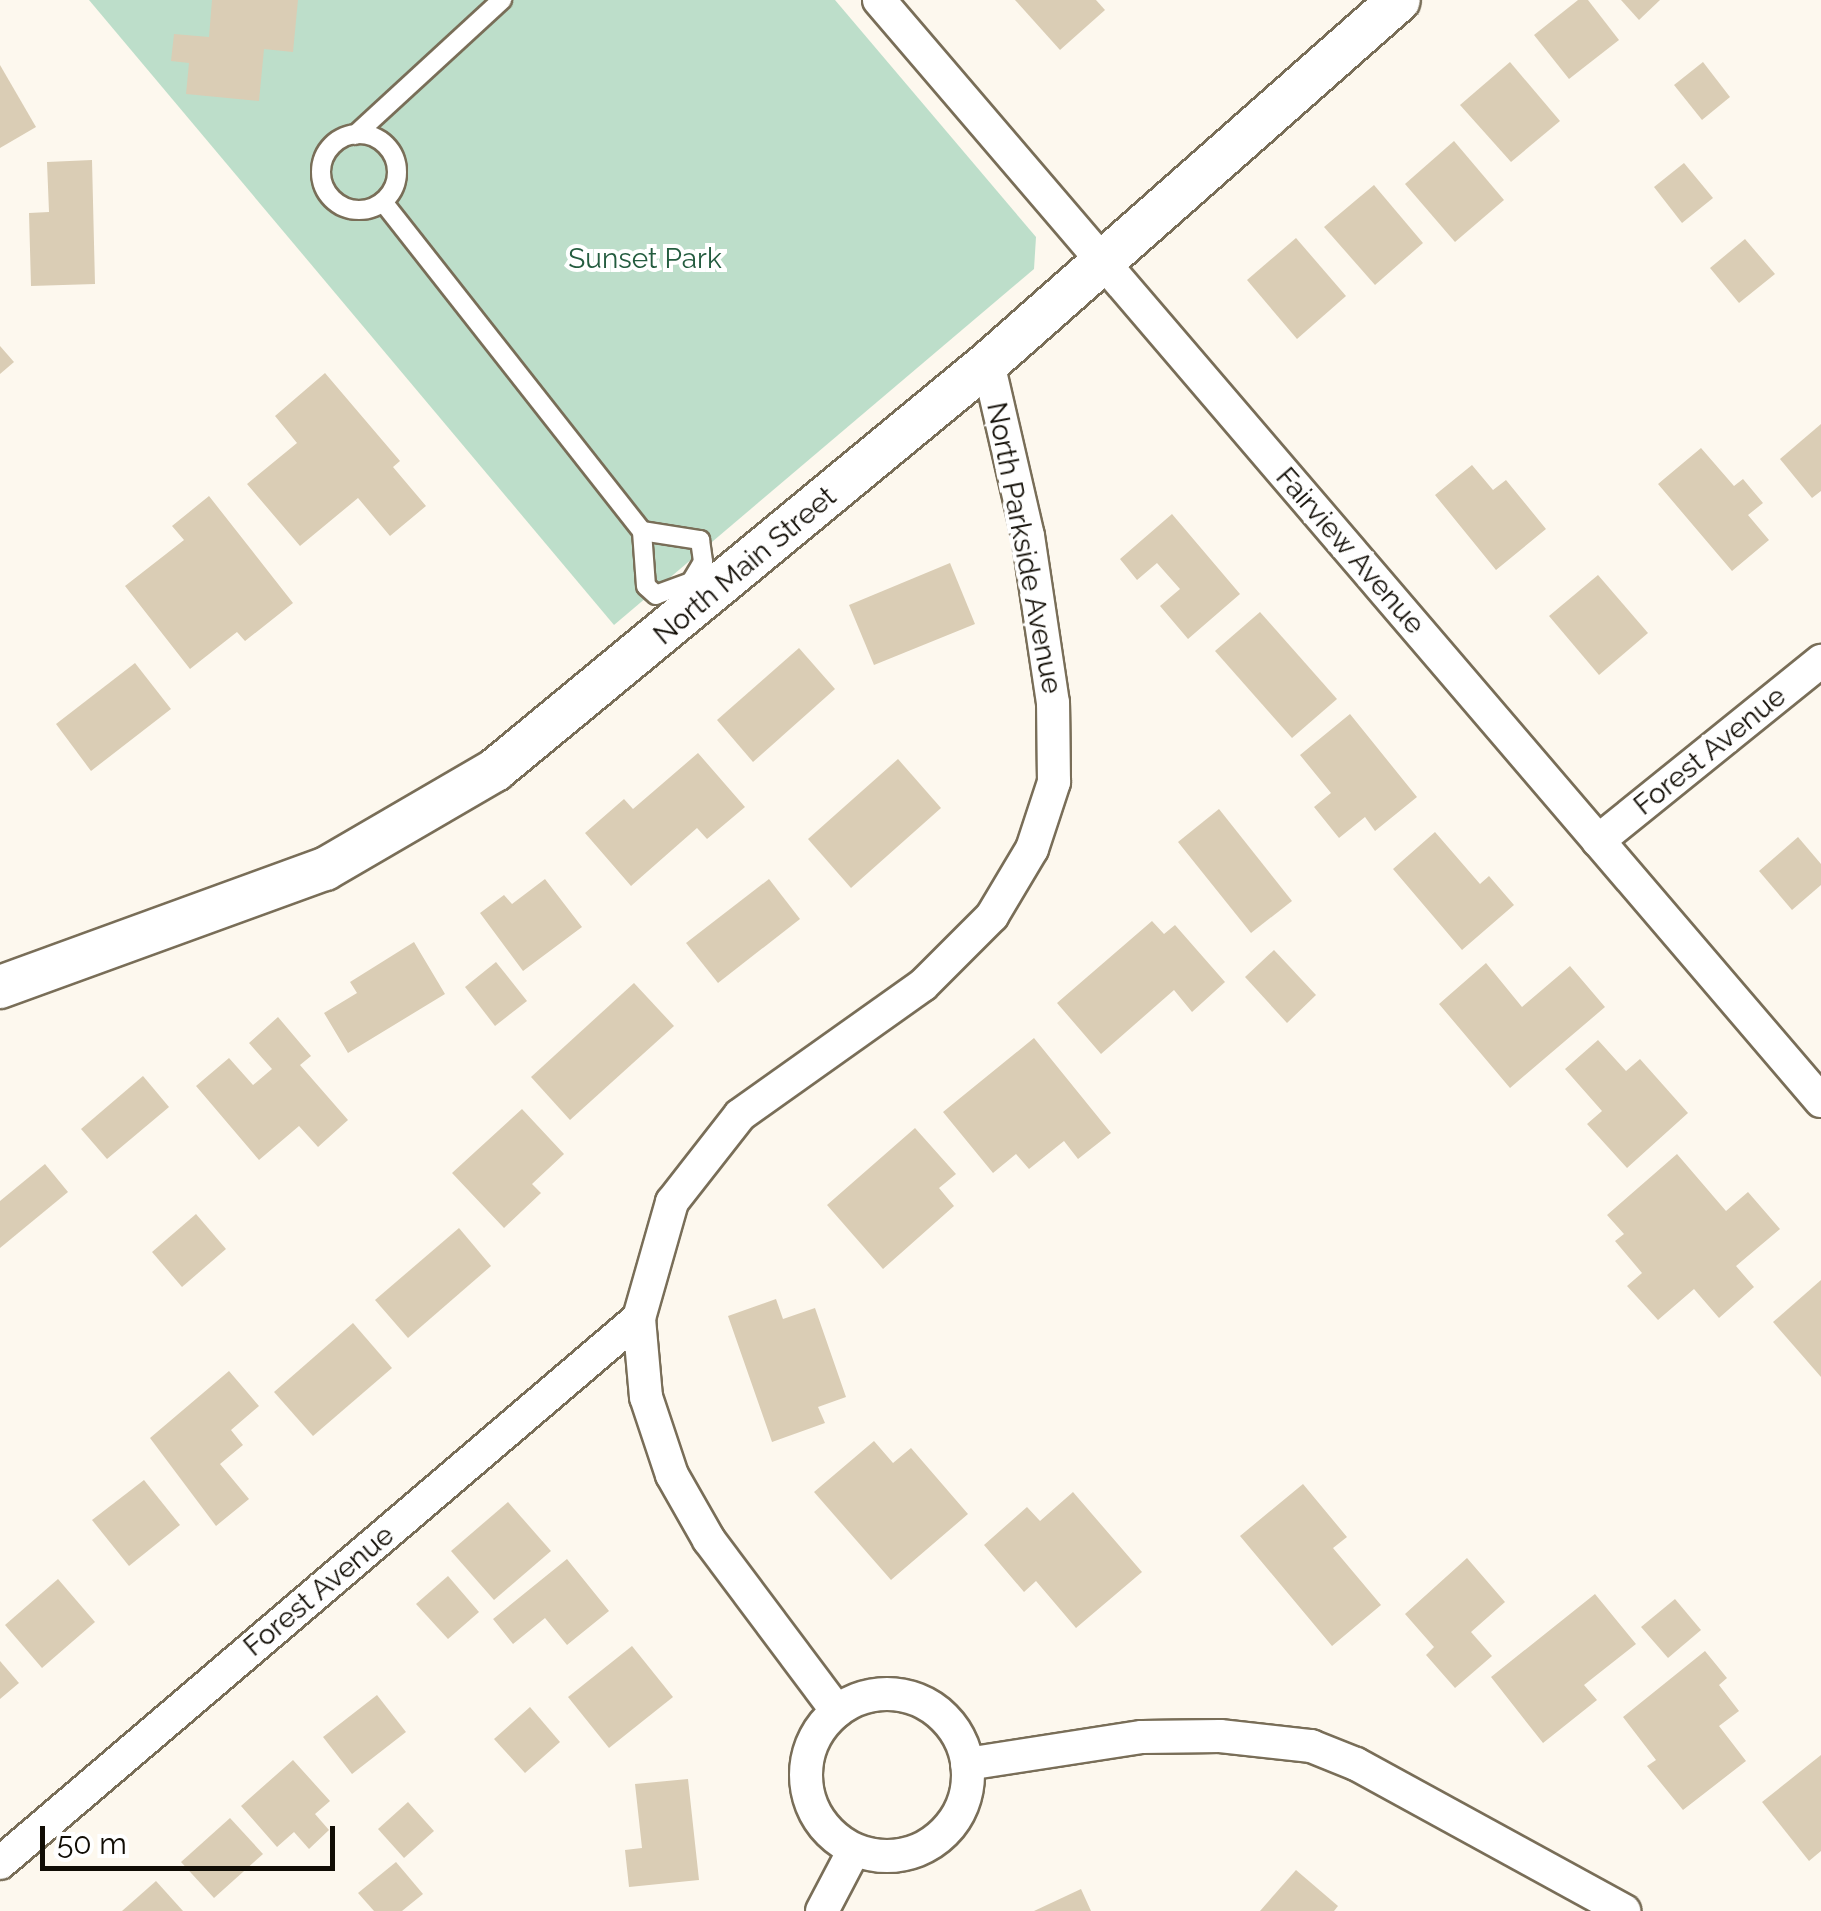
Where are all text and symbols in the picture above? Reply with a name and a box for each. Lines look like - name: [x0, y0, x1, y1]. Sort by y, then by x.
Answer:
- park label: Sunset Park: [568, 242, 722, 276]
- street label: North Parkside Avenue: [979, 399, 1069, 697]
- street label: Fairview Avenue: [1268, 460, 1432, 642]
- street label: North Main Street: [647, 480, 843, 652]
- street label: Forest Avenue: [1627, 679, 1793, 823]
- street label: Forest Avenue: [237, 1518, 401, 1664]
- scale bar: [45, 1806, 340, 1868]
- text: 50 m: [57, 1826, 127, 1861]

